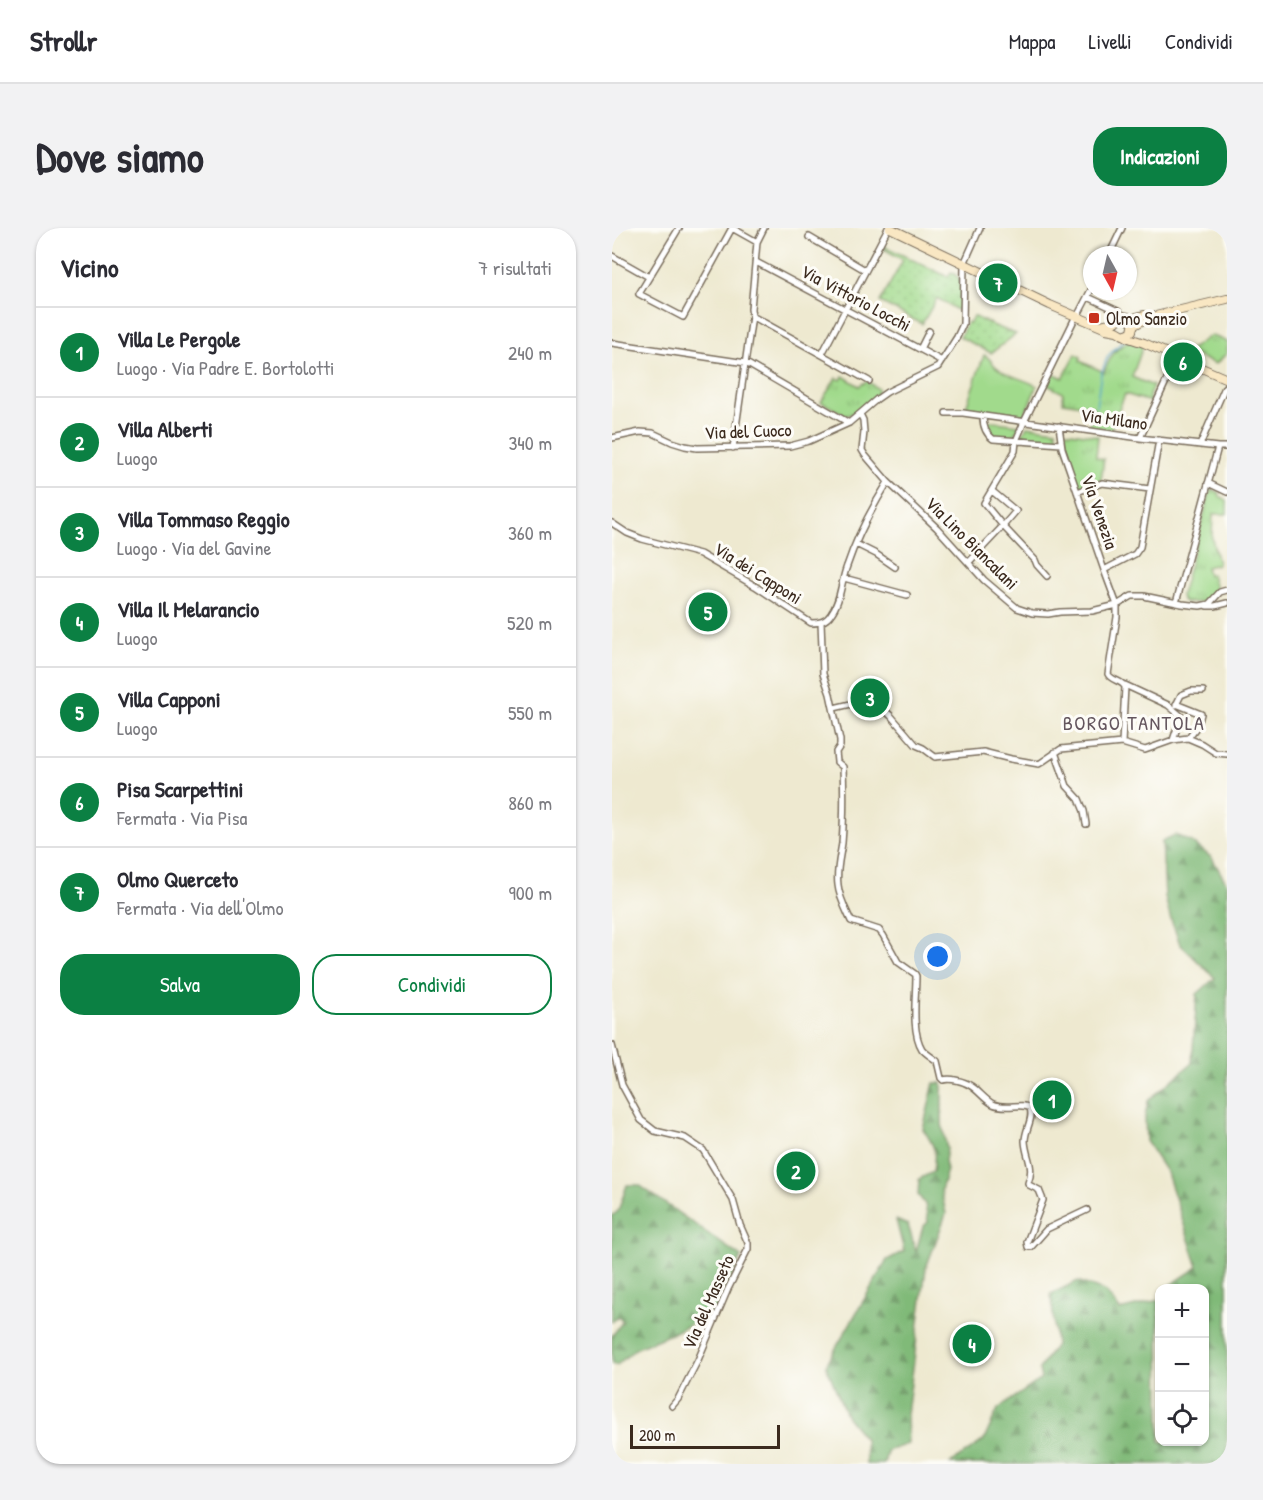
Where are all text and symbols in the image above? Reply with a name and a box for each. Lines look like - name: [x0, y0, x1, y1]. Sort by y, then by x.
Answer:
- text: Strollr: [30, 22, 97, 60]
- text: Mappa: [1009, 27, 1056, 56]
- text: Livelli: [1089, 27, 1132, 56]
- text: Condividi: [1165, 27, 1233, 56]
- button: Indicazioni: [1093, 127, 1227, 186]
- text: Dove siamo: [36, 128, 204, 185]
- north arrow: [1083, 246, 1137, 300]
- text: Vicino: [60, 250, 119, 285]
- text: 7 risultati: [478, 254, 552, 281]
- street label: Via Vittorio Locchi: [797, 259, 915, 337]
- pin: 7: [978, 260, 1018, 306]
- place label: Olmo Sanzio: [1106, 306, 1187, 331]
- marker: Olmo Sanzio: [1087, 311, 1101, 325]
- text: Villa Le Pergole: [117, 324, 241, 354]
- text: 1: [76, 339, 83, 366]
- text: 240 m: [508, 339, 552, 366]
- pin: 6: [1164, 340, 1202, 384]
- text: Luogo · Via Padre E. Bortolotti: [117, 354, 335, 381]
- street label: Via Milano: [1079, 402, 1149, 436]
- text: Villa Alberti: [117, 414, 213, 444]
- street label: Via del Cuoco: [704, 417, 792, 445]
- text: 2: [75, 429, 84, 456]
- text: 340 m: [508, 429, 552, 456]
- text: Luogo: [117, 444, 157, 471]
- street label: Via Venezia: [1076, 472, 1124, 552]
- street label: Via Lino Biancalani: [920, 491, 1024, 595]
- text: Villa Tommaso Reggio: [117, 504, 290, 534]
- text: 3: [75, 519, 84, 546]
- text: 360 m: [508, 519, 552, 546]
- text: Luogo · Via del Gavine: [117, 534, 271, 561]
- street label: Via dei Capponi: [709, 536, 807, 610]
- pin: 5: [688, 590, 728, 634]
- text: Villa Il Melarancio: [117, 594, 259, 624]
- text: 4: [76, 609, 83, 636]
- text: 520 m: [507, 609, 552, 636]
- text: Luogo: [117, 624, 157, 651]
- pin: 3: [850, 676, 890, 720]
- text: Villa Capponi: [117, 684, 221, 714]
- text: 5: [75, 699, 84, 726]
- text: 550 m: [508, 699, 552, 726]
- district label: BORGO TANTOLA: [1063, 709, 1205, 736]
- text: Luogo: [117, 714, 157, 741]
- text: Pisa Scarpettini: [117, 774, 244, 804]
- text: 6: [76, 789, 83, 816]
- text: 860 m: [508, 789, 552, 816]
- text: Fermata · Via Pisa: [117, 804, 247, 831]
- text: Olmo Querceto: [117, 864, 238, 894]
- text: 7: [75, 879, 84, 906]
- text: 900 m: [509, 879, 552, 906]
- text: Fermata · Via dell'Olmo: [117, 894, 283, 921]
- your location: [923, 942, 952, 971]
- button: Salva: [60, 954, 300, 1015]
- button: Condividi: [312, 954, 552, 1015]
- pin: 1: [1032, 1078, 1072, 1122]
- pin: 2: [776, 1148, 816, 1194]
- street label: Via del Masseto: [676, 1251, 740, 1353]
- map controls: [1155, 1284, 1209, 1446]
- button: +: [1155, 1284, 1209, 1338]
- pin: 4: [952, 1322, 992, 1366]
- button: −: [1155, 1338, 1209, 1392]
- button: locate: [1155, 1392, 1209, 1446]
- scale bar: [630, 1422, 780, 1450]
- text: 200 m: [639, 1424, 675, 1446]

